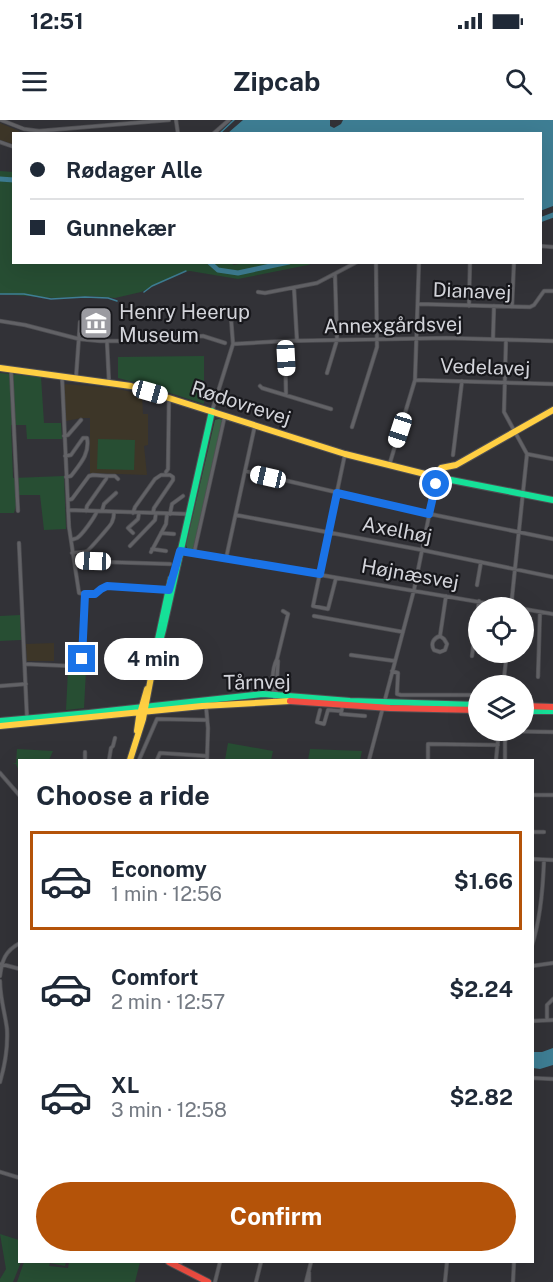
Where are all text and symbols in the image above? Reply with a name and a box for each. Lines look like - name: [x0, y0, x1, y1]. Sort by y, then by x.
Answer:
- text: 12:51: [30, 8, 84, 34]
- icon: menu: [18, 65, 51, 98]
- text: Zipcab: [233, 65, 320, 97]
- icon: search: [502, 65, 535, 98]
- text: Rødager Alle: [66, 157, 203, 183]
- text: Gunnekær: [66, 215, 176, 241]
- street label: Dianavej: [432, 278, 512, 304]
- place label: Henry Heerup Museum: [119, 300, 250, 347]
- museum icon: Henry Heerup Museum: [78, 305, 114, 341]
- street label: Annexgårdsvej: [323, 312, 463, 338]
- car: [276, 340, 296, 376]
- street label: Vedelavej: [439, 353, 531, 381]
- street label: Rødovrevej: [188, 376, 294, 430]
- car: [130, 378, 170, 406]
- car: [386, 410, 414, 450]
- car: [248, 464, 288, 490]
- route start: [422, 470, 449, 497]
- street label: Axelhøj: [360, 511, 434, 549]
- car: [75, 551, 111, 571]
- street label: Højnæsvej: [359, 554, 461, 594]
- map controls: [468, 597, 534, 741]
- button: locate: [468, 597, 534, 663]
- callout: 4 min: [103, 638, 202, 680]
- route end: [68, 645, 95, 672]
- text: 4 min: [127, 647, 180, 671]
- street label: Tårnvej: [223, 669, 291, 695]
- button: layers: [468, 675, 534, 741]
- text: Choose a ride: [36, 779, 210, 811]
- icon: car: [39, 854, 93, 908]
- text: Economy: [111, 856, 207, 882]
- text: $1.66: [454, 868, 513, 894]
- text: 1 min · 12:56: [111, 882, 222, 906]
- icon: car: [39, 962, 93, 1016]
- text: Comfort: [111, 964, 198, 990]
- text: $2.24: [449, 976, 513, 1002]
- text: 2 min · 12:57: [111, 990, 225, 1014]
- icon: car: [39, 1070, 93, 1124]
- text: XL: [111, 1072, 139, 1098]
- text: $2.82: [449, 1084, 513, 1110]
- text: 3 min · 12:58: [111, 1098, 227, 1122]
- button: Confirm: [36, 1182, 516, 1251]

